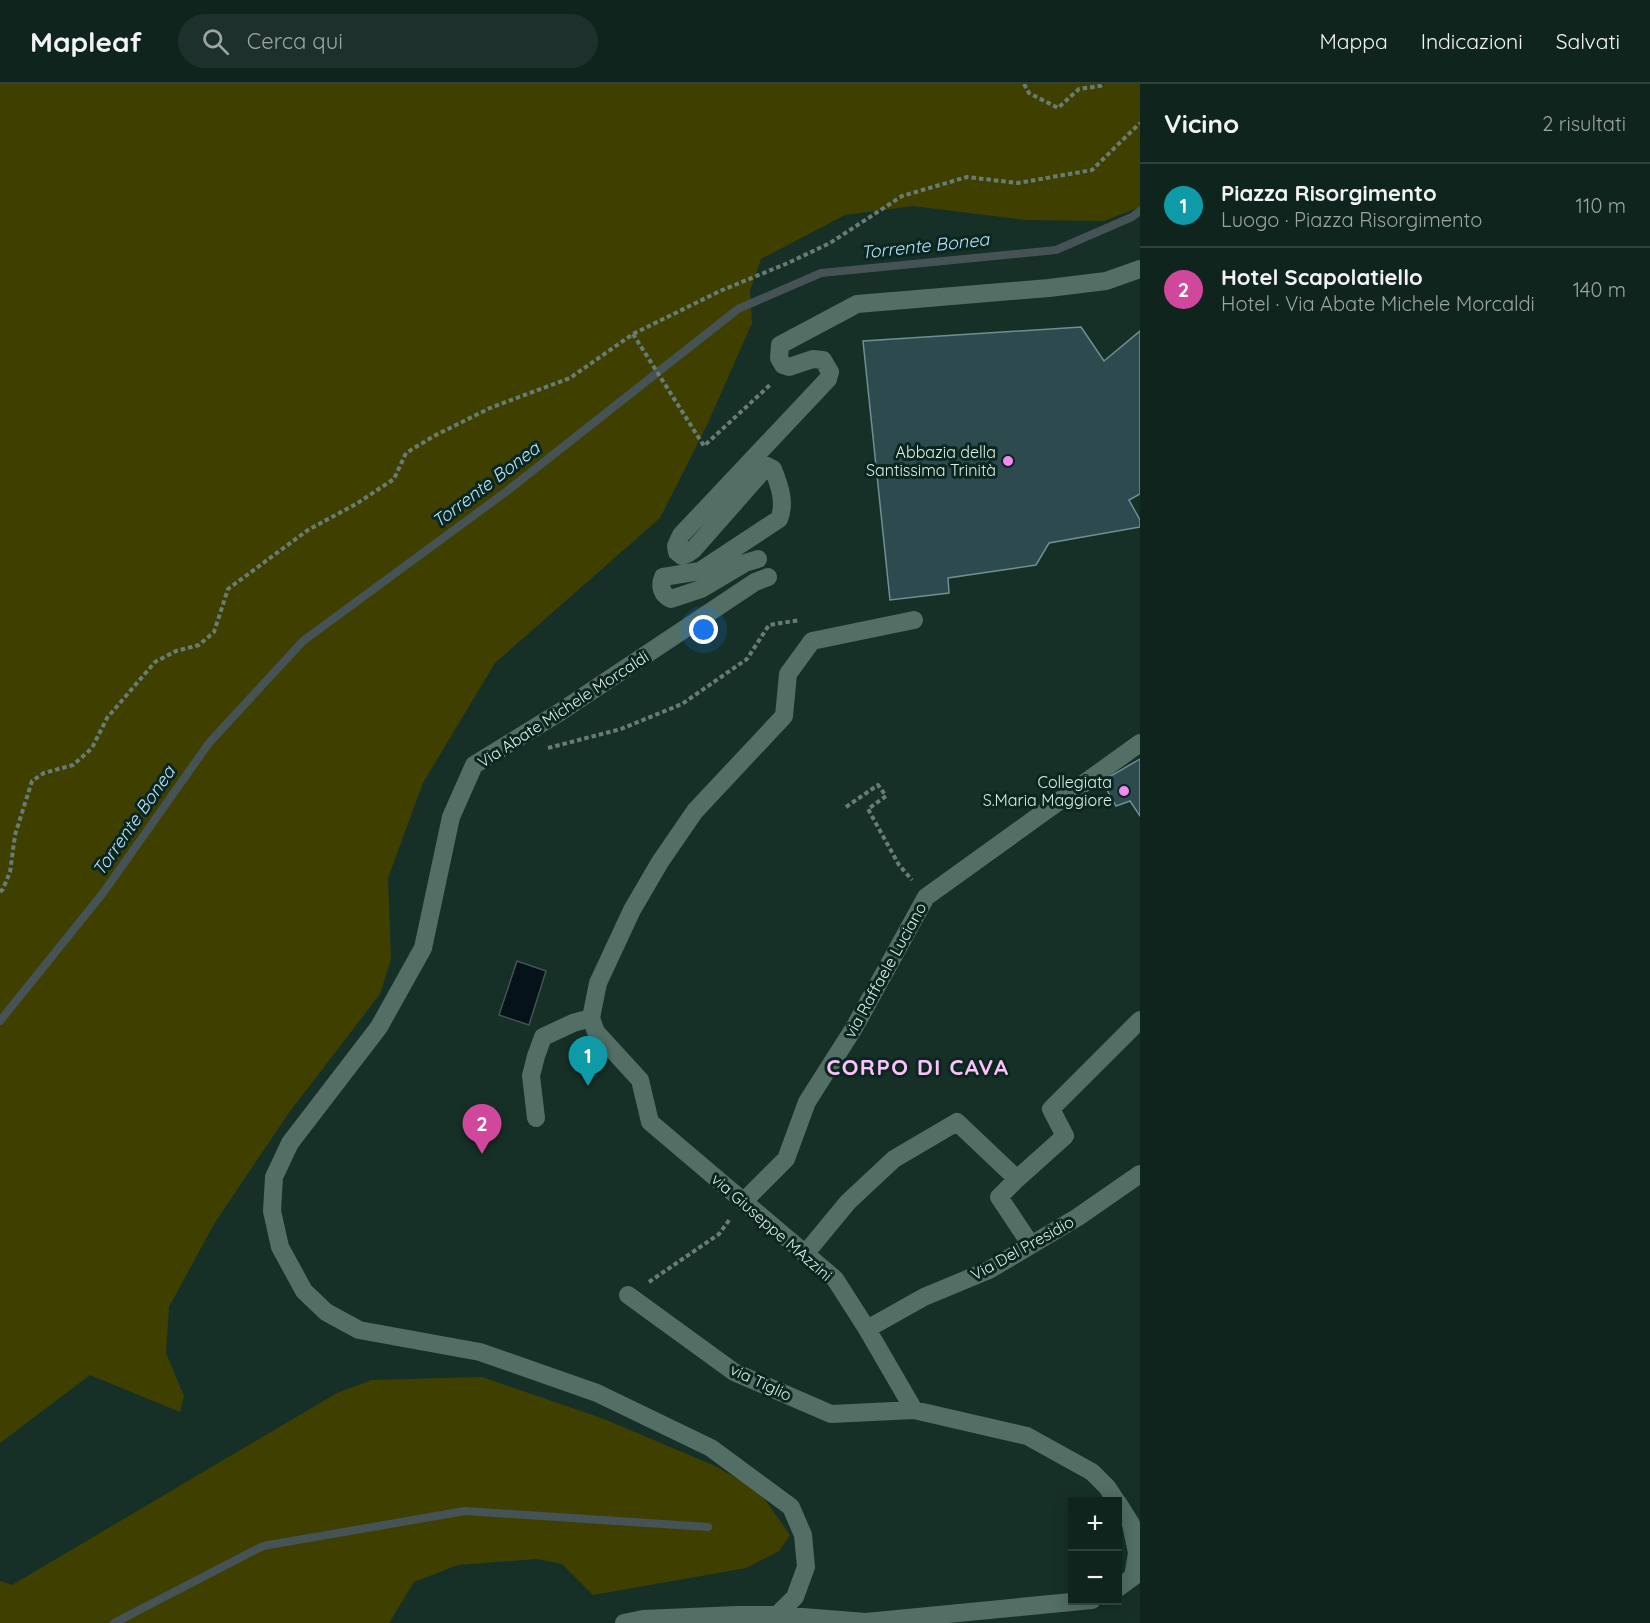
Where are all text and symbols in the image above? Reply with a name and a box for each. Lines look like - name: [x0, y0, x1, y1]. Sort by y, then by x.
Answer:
- search box: [178, 14, 598, 68]
- text: Mapleaf: [30, 24, 142, 59]
- icon: search: [199, 25, 232, 58]
- text: Cerca qui: [247, 27, 343, 55]
- text: Mappa: [1319, 28, 1388, 54]
- text: Indicazioni: [1421, 28, 1523, 54]
- text: Salvati: [1556, 28, 1620, 54]
- text: Vicino: [1164, 107, 1239, 140]
- text: 2 risultati: [1542, 111, 1626, 136]
- text: Piazza Risorgimento: [1221, 179, 1437, 207]
- text: 1: [1180, 193, 1187, 218]
- text: 110 m: [1576, 193, 1626, 218]
- text: Luogo · Piazza Risorgimento: [1221, 207, 1482, 232]
- water label: Torrente Bonea: [860, 227, 991, 264]
- text: Hotel Scapolatiello: [1221, 263, 1423, 291]
- text: 2: [1178, 277, 1189, 302]
- text: 140 m: [1573, 277, 1626, 302]
- text: Hotel · Via Abate Michele Morcaldi: [1221, 291, 1535, 316]
- water label: Torrente Bonea: [427, 436, 545, 533]
- place label: Abbazia della Santissima Trinità: [866, 442, 996, 480]
- marker: Abbazia della Santissima Trinità: [1001, 454, 1015, 468]
- your location: [689, 615, 718, 644]
- street label: Via Abate Michele Morcaldi: [474, 646, 652, 772]
- water label: Torrente Bonea: [87, 760, 181, 880]
- place label: Collegiata S.Maria Maggiore: [983, 772, 1112, 810]
- marker: Collegiata S.Maria Maggiore: [1117, 784, 1131, 798]
- street label: via Raffaele Luciano: [840, 899, 930, 1041]
- pin: 1: [568, 1036, 608, 1086]
- district label: CORPO DI CAVA: [826, 1053, 1010, 1081]
- pin: 2: [462, 1104, 502, 1154]
- street label: via Giuseppe MAzzini: [707, 1169, 837, 1285]
- street label: Via Del Presidio: [967, 1211, 1077, 1285]
- street label: via Tiglio: [727, 1359, 795, 1405]
- map controls: [1068, 1497, 1122, 1605]
- button: +: [1068, 1497, 1122, 1551]
- button: −: [1068, 1551, 1122, 1605]

